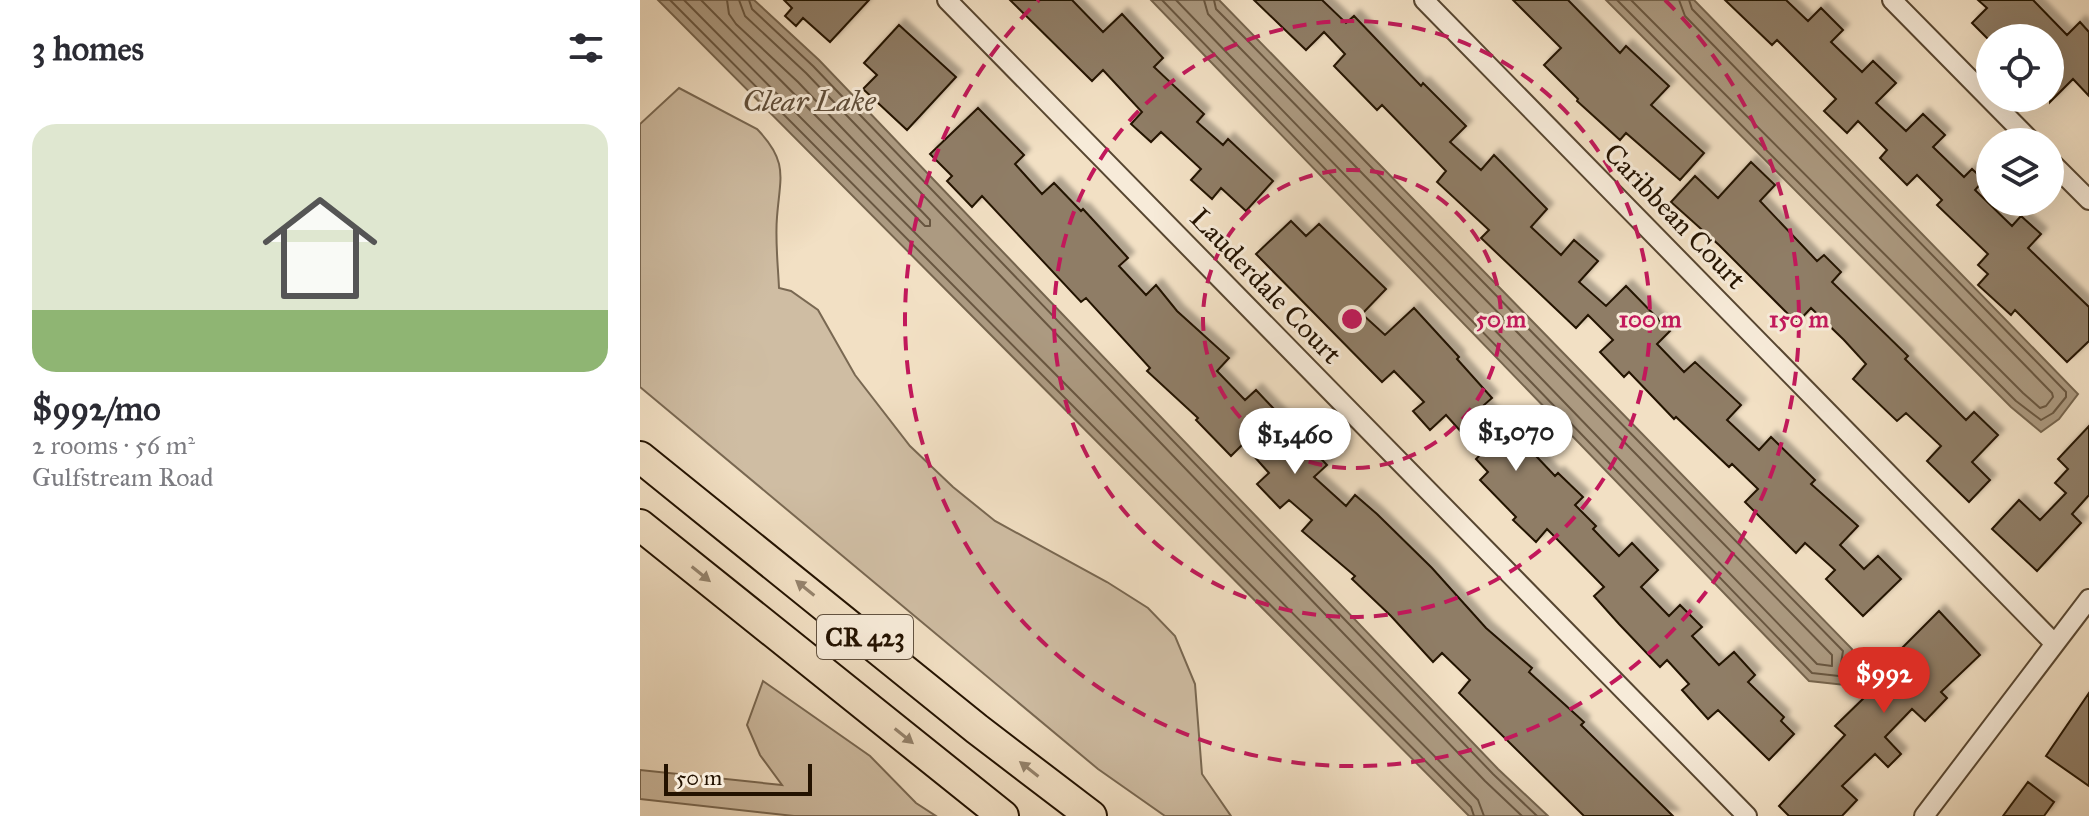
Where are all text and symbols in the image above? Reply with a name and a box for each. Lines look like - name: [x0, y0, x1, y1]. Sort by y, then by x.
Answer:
- map controls: [1976, 24, 2064, 216]
- button: locate: [1976, 24, 2064, 112]
- icon: filters: [564, 26, 608, 70]
- text: 3 homes: [32, 28, 144, 69]
- water label: Clear Lake: [742, 83, 876, 119]
- button: layers: [1976, 128, 2064, 216]
- street label: Caribbean Court: [1597, 136, 1753, 296]
- icon: home: [248, 176, 392, 320]
- street label: Lauderdale Court: [1183, 201, 1349, 371]
- text: 50 m: [1476, 304, 1527, 334]
- text: 100 m: [1619, 304, 1682, 334]
- text: 150 m: [1769, 304, 1830, 334]
- centre of rings: [1338, 305, 1366, 333]
- text: $992/mo: [32, 388, 161, 429]
- pin: $1,070: [1451, 405, 1581, 473]
- pin: $1,460: [1230, 408, 1360, 476]
- text: $1,070: [1478, 415, 1554, 447]
- text: $1,460: [1257, 418, 1333, 450]
- text: 2 rooms · 56 m²: [32, 429, 195, 461]
- text: Gulfstream Road: [32, 461, 214, 493]
- one-way arrow: [691, 565, 711, 581]
- one-way arrow: [794, 580, 815, 597]
- road number: CR 423: [817, 615, 913, 659]
- pin: $992: [1837, 647, 1931, 715]
- text: $992: [1856, 657, 1912, 689]
- one-way arrow: [894, 727, 914, 744]
- scale bar: [664, 760, 812, 796]
- one-way arrow: [1019, 761, 1039, 777]
- text: 50 m: [676, 764, 722, 791]

